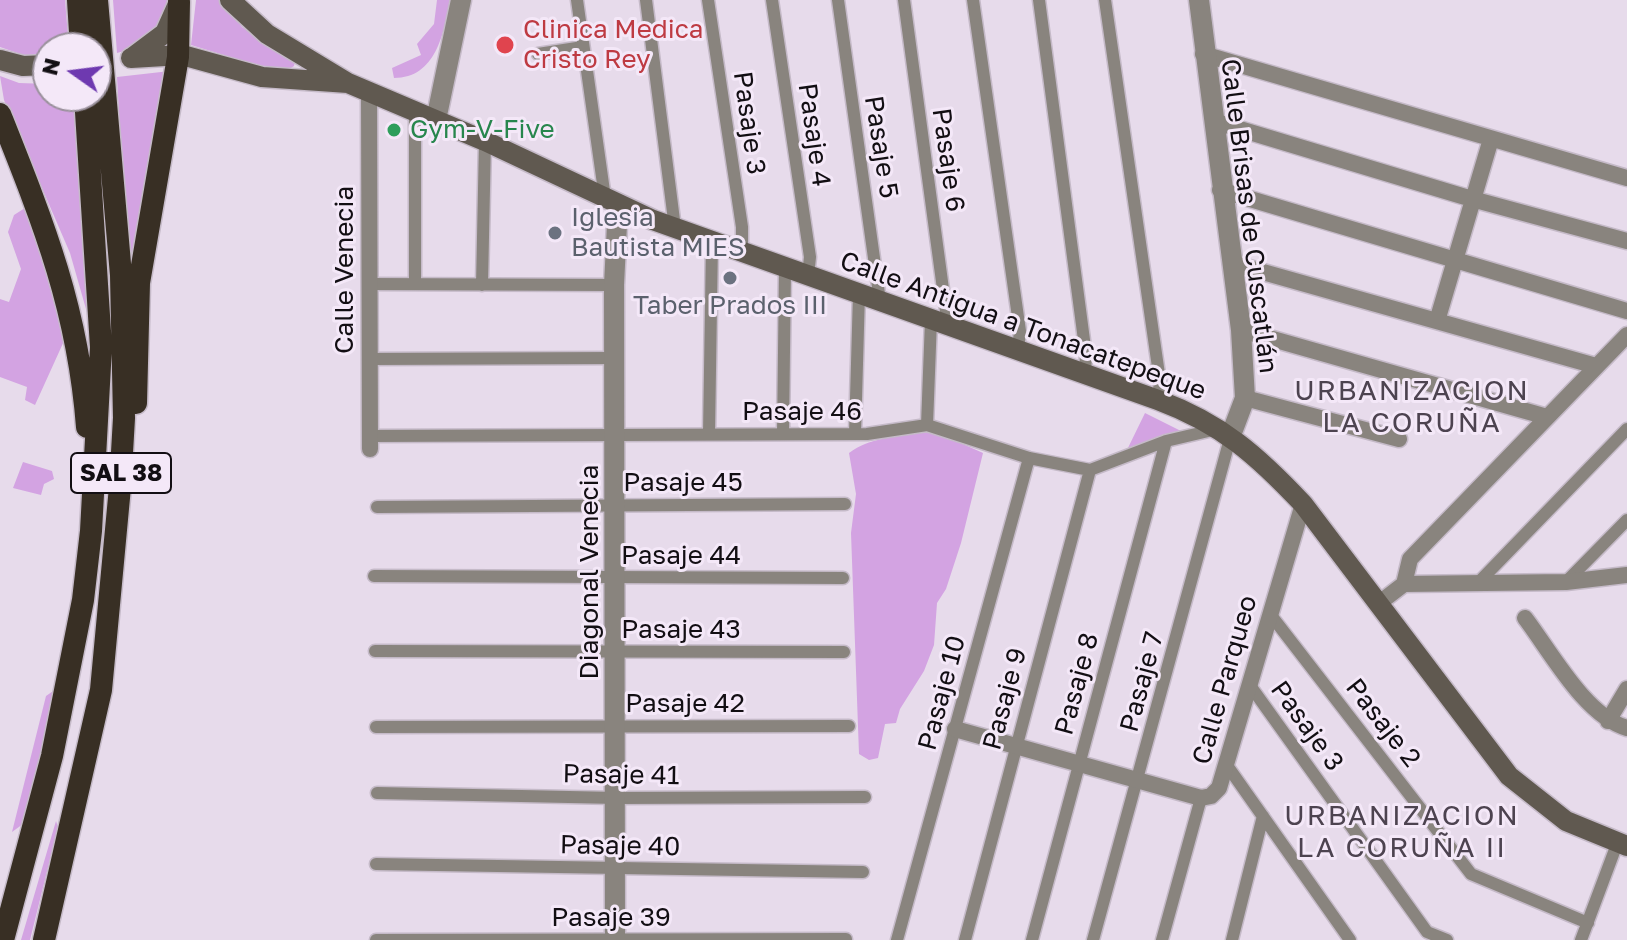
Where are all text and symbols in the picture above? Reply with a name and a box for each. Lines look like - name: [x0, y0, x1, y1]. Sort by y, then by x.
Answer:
- place label: Clinica Medica Cristo Rey: [523, 14, 704, 76]
- north arrow: [32, 32, 112, 112]
- marker: Clinica Medica Cristo Rey: [494, 34, 516, 56]
- text: N: [35, 55, 65, 78]
- street label: Calle Brisas de Cuscatlán: [1214, 57, 1284, 375]
- street label: Pasaje 3: [726, 69, 772, 177]
- street label: Pasaje 4: [791, 81, 837, 189]
- street label: Pasaje 5: [857, 93, 905, 201]
- street label: Pasaje 6: [925, 106, 971, 214]
- place label: Gym-V-Five: [410, 114, 555, 146]
- marker: Gym-V-Five: [385, 121, 403, 139]
- street label: Calle Venecia: [329, 186, 361, 354]
- place label: Iglesia Bautista MIES: [571, 202, 745, 264]
- marker: Iglesia Bautista MIES: [546, 224, 564, 242]
- street label: Calle Antigua a Tonacatepeque: [836, 245, 1210, 407]
- marker: Taber Prados III: [721, 269, 739, 287]
- place label: Taber Prados III: [633, 290, 827, 322]
- district label: URBANIZACION LA CORUÑA: [1294, 374, 1530, 440]
- street label: Pasaje 46: [742, 396, 862, 428]
- road number: SAL 38: [71, 453, 171, 493]
- street label: Diagonal Venecia: [574, 465, 606, 679]
- street label: Pasaje 45: [623, 467, 743, 499]
- street label: Pasaje 44: [621, 540, 741, 572]
- street label: Calle Parqueo: [1186, 592, 1264, 768]
- street label: Pasaje 43: [621, 614, 741, 646]
- street label: Pasaje 7: [1114, 629, 1170, 735]
- street label: Pasaje 8: [1048, 630, 1106, 738]
- street label: Pasaje 10: [912, 632, 972, 754]
- street label: Pasaje 9: [976, 645, 1034, 753]
- street label: Pasaje 2: [1339, 673, 1427, 773]
- street label: Pasaje 3: [1264, 675, 1350, 777]
- street label: Pasaje 42: [625, 688, 745, 720]
- street label: Pasaje 41: [562, 758, 680, 792]
- district label: URBANIZACION LA CORUÑA II: [1284, 799, 1520, 865]
- street label: Pasaje 40: [560, 829, 680, 863]
- street label: Pasaje 39: [551, 902, 671, 934]

